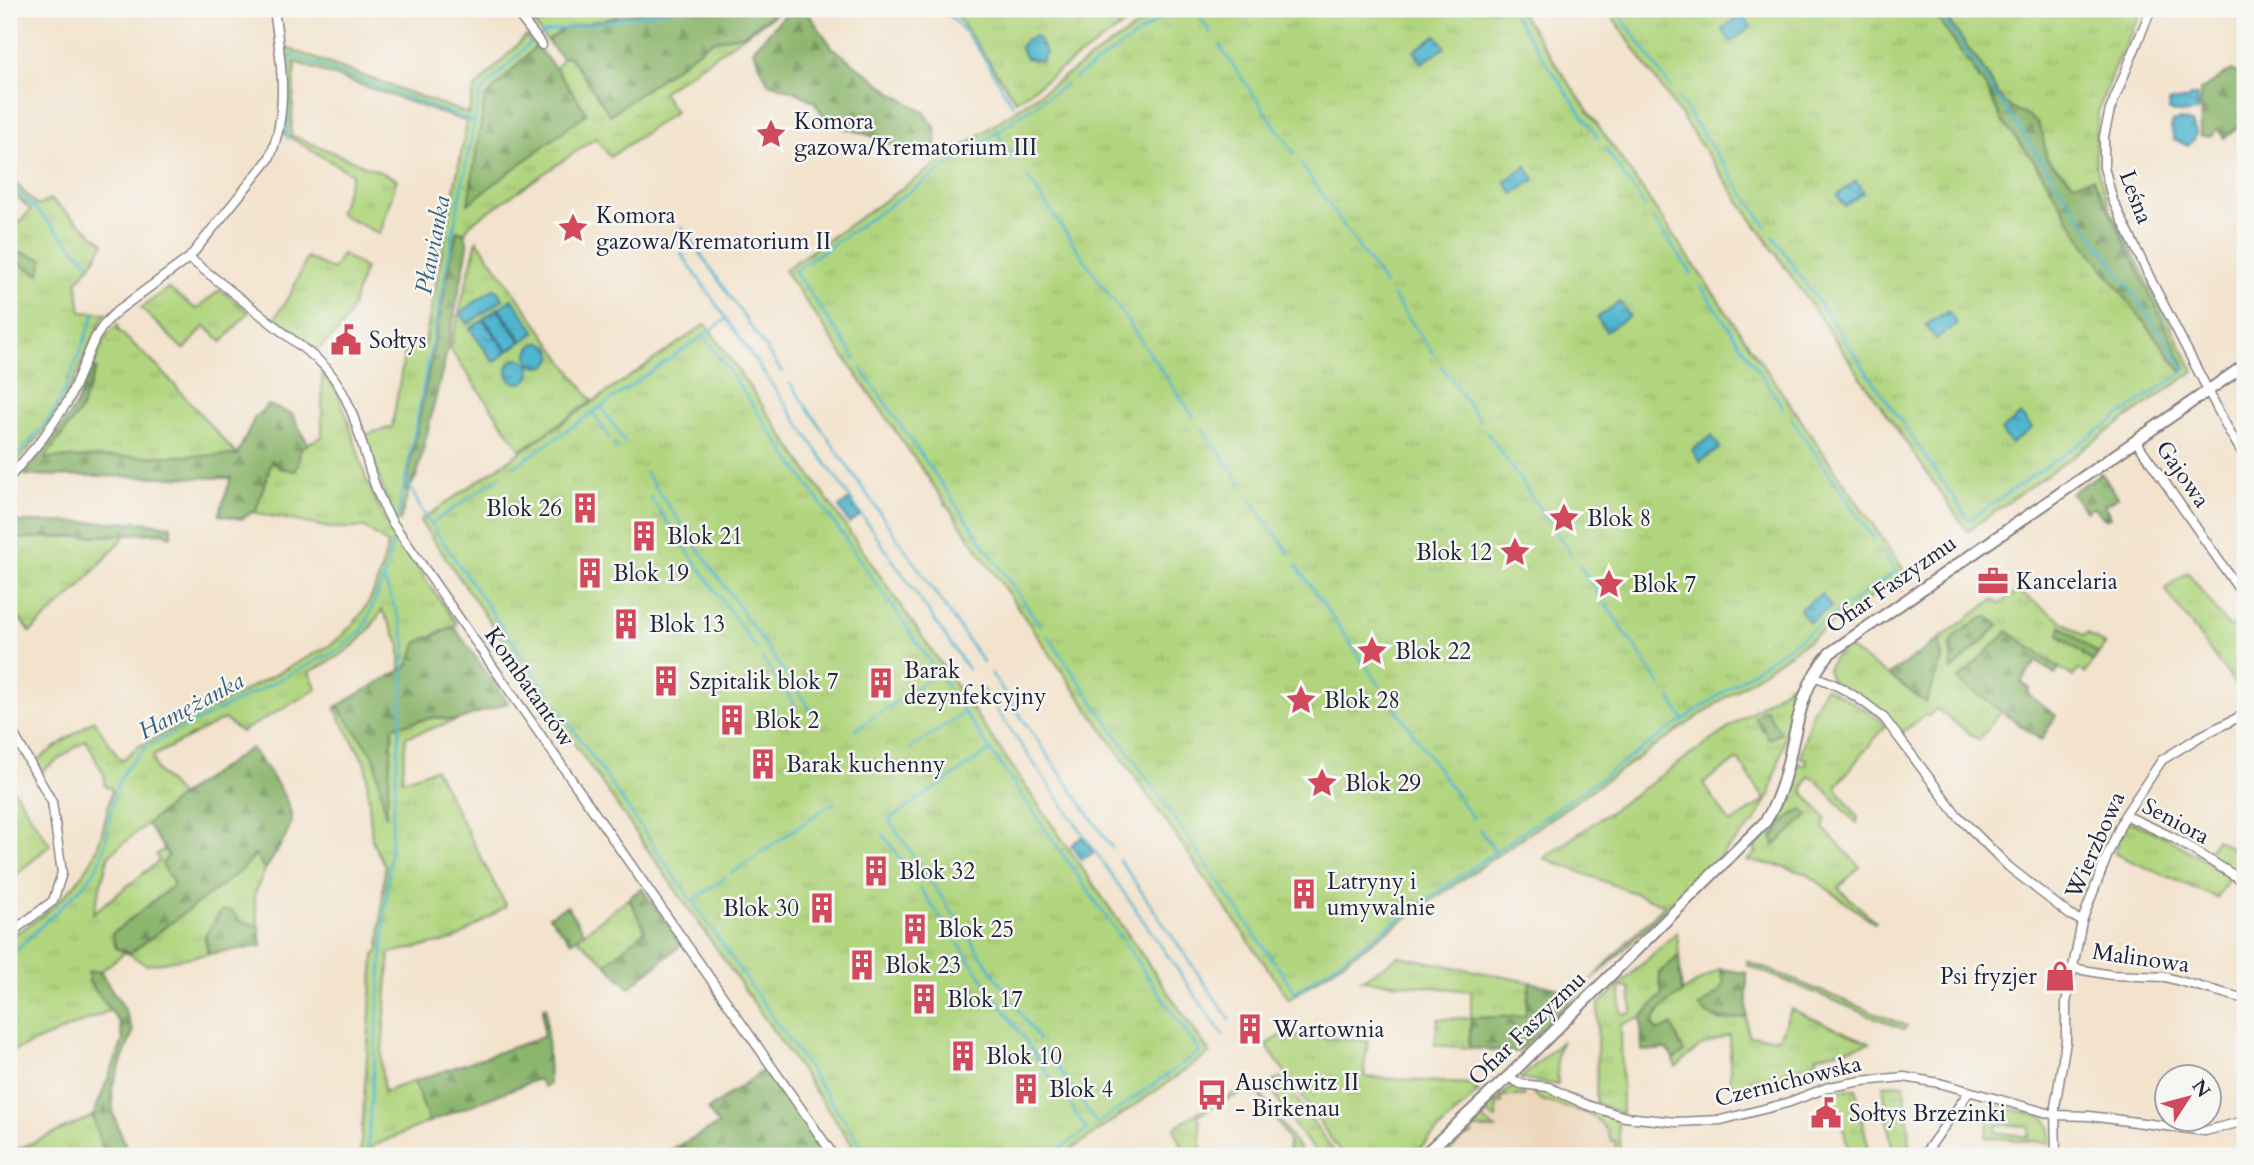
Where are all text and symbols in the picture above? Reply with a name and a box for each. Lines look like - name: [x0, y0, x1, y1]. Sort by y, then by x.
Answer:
- place label: Komora gazowa/Krematorium III: [794, 106, 1037, 163]
- place icon: Komora gazowa/Krematorium III: [754, 117, 788, 151]
- street label: Leśna: [2112, 166, 2160, 228]
- water label: Pławianka: [407, 193, 459, 297]
- place label: Komora gazowa/Krematorium II: [596, 200, 831, 257]
- place icon: Komora gazowa/Krematorium II: [556, 211, 590, 245]
- public building icon: Sołtys: [329, 323, 363, 357]
- place label: Sołtys: [369, 325, 426, 356]
- street label: Gajowa: [2149, 434, 2217, 514]
- building icon: Blok 26: [568, 491, 602, 525]
- place label: Blok 26: [486, 493, 562, 524]
- place icon: Blok 8: [1547, 501, 1581, 535]
- place label: Blok 8: [1587, 503, 1651, 534]
- building icon: Blok 21: [627, 519, 661, 553]
- place label: Blok 21: [667, 521, 743, 552]
- street label: Ofiar Faszyzmu: [1820, 527, 1962, 641]
- place icon: Blok 12: [1498, 535, 1532, 569]
- place label: Blok 12: [1416, 537, 1492, 568]
- building icon: Blok 19: [573, 556, 607, 590]
- place label: Blok 19: [613, 558, 689, 589]
- office icon: Kancelaria: [1976, 564, 2010, 598]
- place label: Kancelaria: [2016, 566, 2118, 597]
- place icon: Blok 7: [1592, 567, 1626, 601]
- place label: Blok 7: [1632, 569, 1696, 600]
- building icon: Blok 13: [609, 607, 643, 641]
- place label: Blok 13: [649, 609, 725, 640]
- street label: Kombatantów: [477, 621, 583, 754]
- place icon: Blok 22: [1355, 634, 1389, 668]
- place label: Blok 22: [1395, 636, 1471, 667]
- place label: Barak dezynfekcyjny: [904, 655, 1046, 712]
- water label: Hamężanka: [132, 664, 250, 748]
- building icon: Szpitalik blok 7: [649, 664, 683, 698]
- place label: Szpitalik blok 7: [689, 666, 838, 697]
- building icon: Barak dezynfekcyjny: [864, 666, 898, 700]
- place icon: Blok 28: [1284, 683, 1318, 717]
- place label: Blok 28: [1324, 685, 1400, 716]
- building icon: Blok 2: [715, 703, 749, 737]
- place label: Blok 2: [755, 705, 819, 736]
- building icon: Barak kuchenny: [746, 747, 780, 781]
- place label: Barak kuchenny: [786, 749, 945, 780]
- place icon: Blok 29: [1305, 766, 1339, 800]
- place label: Blok 29: [1345, 768, 1421, 799]
- street label: Wierzbowa: [2057, 787, 2132, 904]
- street label: Seniora: [2137, 790, 2215, 852]
- building icon: Blok 32: [859, 854, 893, 888]
- place label: Blok 32: [899, 856, 975, 887]
- place label: Latryny i umywalnie: [1327, 866, 1435, 923]
- building icon: Latryny i umywalnie: [1287, 877, 1321, 911]
- building icon: Blok 30: [805, 891, 839, 925]
- place label: Blok 30: [723, 893, 799, 924]
- building icon: Blok 25: [898, 912, 932, 946]
- place label: Blok 25: [938, 914, 1014, 945]
- street label: Malinowa: [2090, 936, 2192, 980]
- building icon: Blok 23: [845, 948, 879, 982]
- place label: Blok 23: [885, 950, 961, 981]
- shop icon: Psi fryzjer: [2043, 959, 2077, 993]
- place label: Psi fryzjer: [1940, 961, 2038, 992]
- street label: Ofiar Faszyzmu: [1461, 964, 1593, 1092]
- building icon: Blok 17: [907, 982, 941, 1016]
- place label: Blok 17: [947, 984, 1023, 1015]
- building icon: Wartownia: [1233, 1012, 1267, 1046]
- place label: Wartownia: [1272, 1014, 1384, 1045]
- building icon: Blok 10: [946, 1039, 980, 1073]
- place label: Blok 10: [986, 1041, 1062, 1072]
- street label: Czernichowska: [1711, 1048, 1865, 1114]
- north arrow: [2152, 1064, 2222, 1134]
- place label: Auschwitz II - Birkenau: [1235, 1067, 1359, 1124]
- building icon: Blok 4: [1009, 1072, 1043, 1106]
- place label: Blok 4: [1049, 1074, 1113, 1105]
- text: N: [2186, 1074, 2217, 1103]
- bus stop icon: Auschwitz II - Birkenau: [1195, 1078, 1229, 1112]
- public building icon: Sołtys Brzezinki: [1809, 1096, 1843, 1130]
- place label: Sołtys Brzezinki: [1849, 1098, 2006, 1129]

